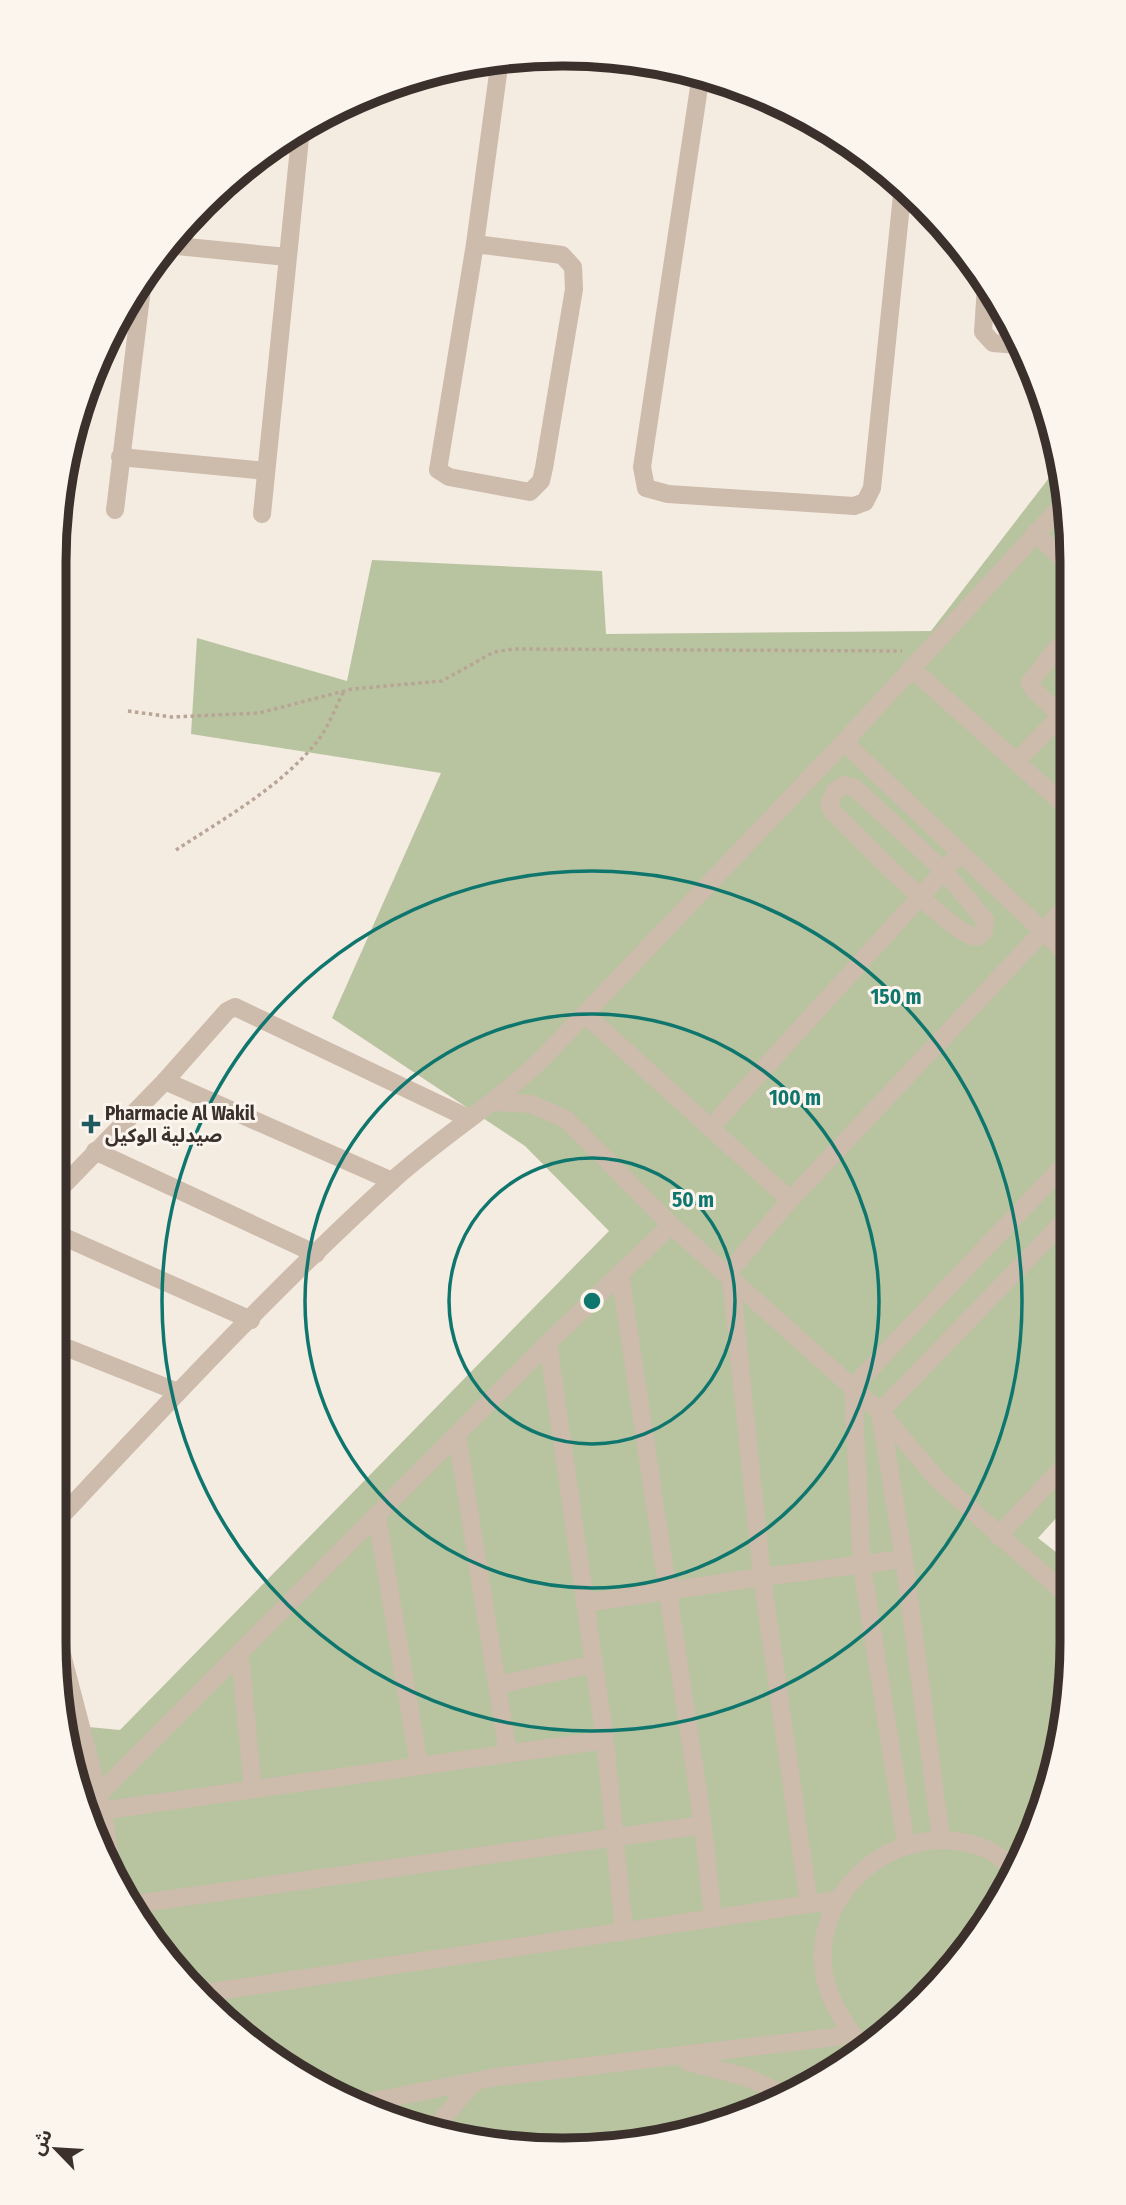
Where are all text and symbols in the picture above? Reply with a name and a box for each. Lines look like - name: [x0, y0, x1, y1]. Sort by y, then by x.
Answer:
- text: 150 m: [870, 984, 922, 1010]
- text: 100 m: [769, 1085, 821, 1111]
- place label: Pharmacie Al Wakil صيدلية الوكيل: [105, 1102, 256, 1147]
- marker: Pharmacie Al Wakil صيدلية الوكيل: [83, 1116, 99, 1132]
- text: 50 m: [672, 1187, 714, 1213]
- centre of rings: [580, 1289, 604, 1313]
- north arrow: [21, 2114, 91, 2184]
- text: ش: [25, 2125, 57, 2159]

